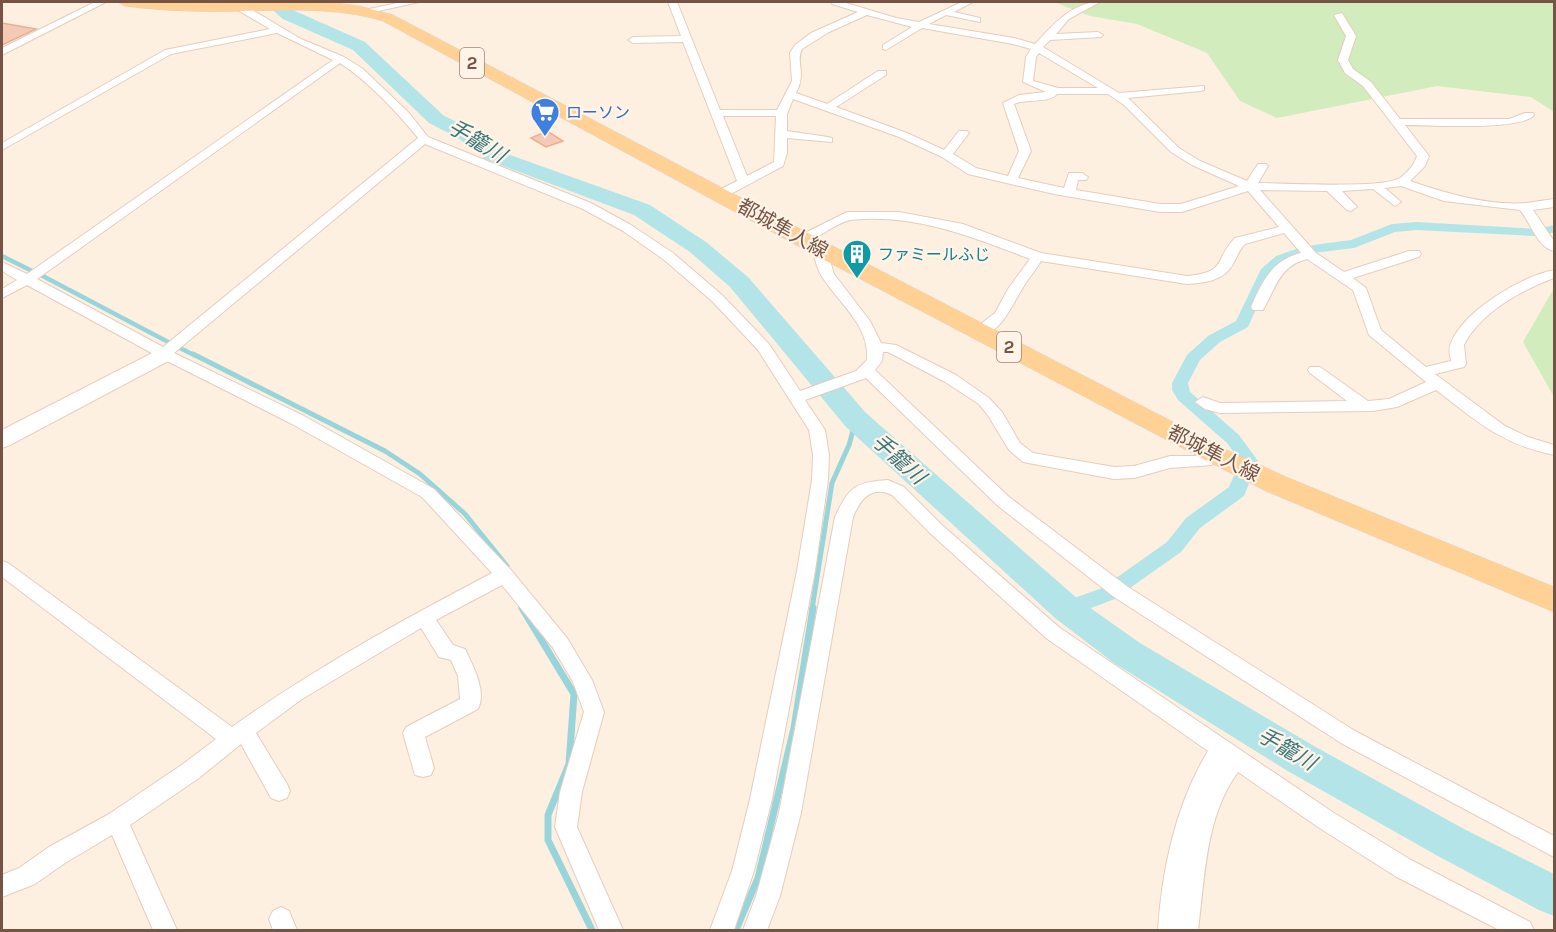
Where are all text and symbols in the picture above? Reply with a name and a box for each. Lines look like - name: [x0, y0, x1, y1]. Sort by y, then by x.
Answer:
- road number: 2: [460, 48, 484, 78]
- supermarket icon: ローソン: [529, 96, 561, 138]
- place label: ローソン: [566, 103, 630, 122]
- water label: 手籠川: [444, 114, 512, 169]
- street label: 都城隼人線: [733, 194, 832, 263]
- building icon: ファミールふじ: [841, 238, 873, 280]
- place label: ファミールふじ: [878, 245, 990, 264]
- road number: 2: [997, 332, 1021, 362]
- street label: 都城隼人線: [1164, 420, 1264, 486]
- water label: 手籠川: [868, 429, 932, 490]
- water label: 手籠川: [1254, 723, 1322, 776]

